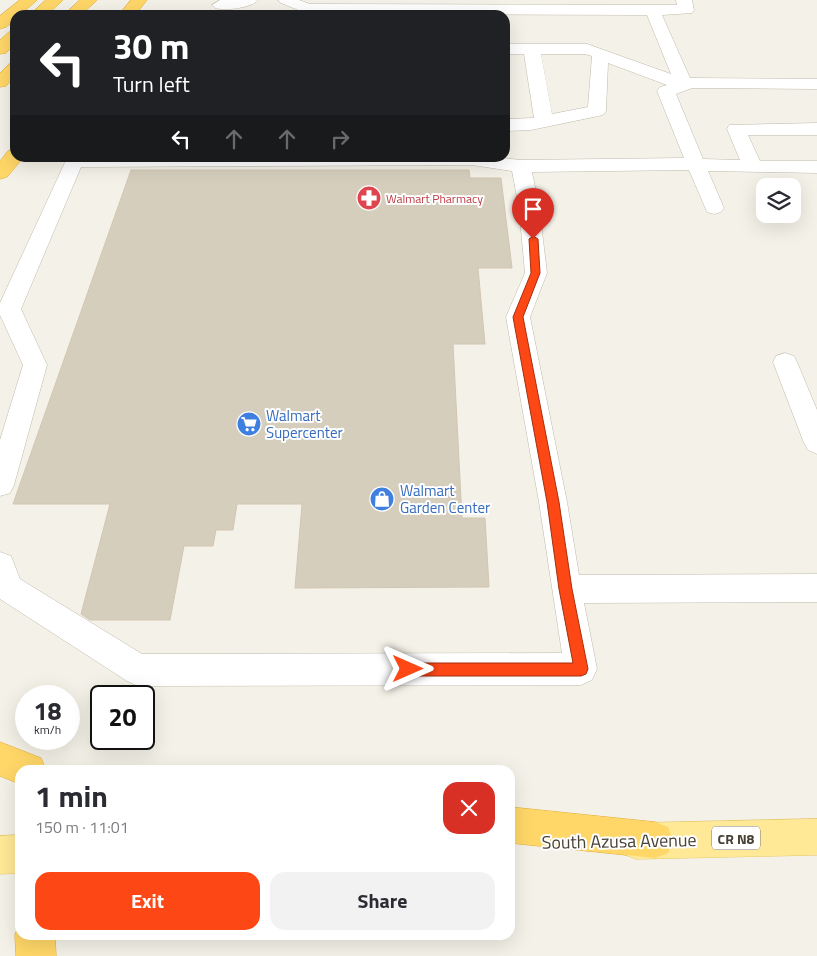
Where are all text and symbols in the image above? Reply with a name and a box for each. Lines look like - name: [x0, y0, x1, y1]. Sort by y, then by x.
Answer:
- text: 30 m: [113, 19, 189, 73]
- icon: left: [30, 30, 95, 95]
- text: Turn left: [113, 67, 190, 101]
- icon: left: [167, 125, 195, 153]
- icon: ahead: [220, 125, 248, 153]
- icon: ahead: [273, 125, 301, 153]
- icon: right: [326, 125, 354, 153]
- map controls: [756, 178, 801, 223]
- button: layers: [756, 178, 801, 223]
- pharmacy icon: Walmart Pharmacy: [356, 185, 382, 211]
- pin: [512, 188, 554, 239]
- place label: Walmart Pharmacy: [386, 189, 483, 208]
- icon: arrive: [519, 195, 547, 223]
- place label: Walmart Supercenter: [266, 404, 343, 444]
- supermarket icon: Walmart Supercenter: [236, 411, 262, 437]
- place label: Walmart Garden Center: [400, 479, 490, 519]
- shop icon: Walmart Garden Center: [369, 486, 395, 512]
- position arrow: [381, 642, 433, 694]
- speed limit sign: 20: [90, 685, 155, 750]
- text: 18: [33, 692, 62, 730]
- text: km/h: [34, 720, 61, 739]
- text: 1 min: [35, 773, 108, 819]
- button: close: [443, 782, 495, 834]
- text: 150 m · 11:01: [35, 815, 129, 839]
- street label: South Azusa Avenue: [541, 826, 697, 856]
- road number: CR N8: [712, 826, 760, 850]
- button: Exit: [35, 872, 260, 930]
- button: Share: [270, 872, 495, 930]

